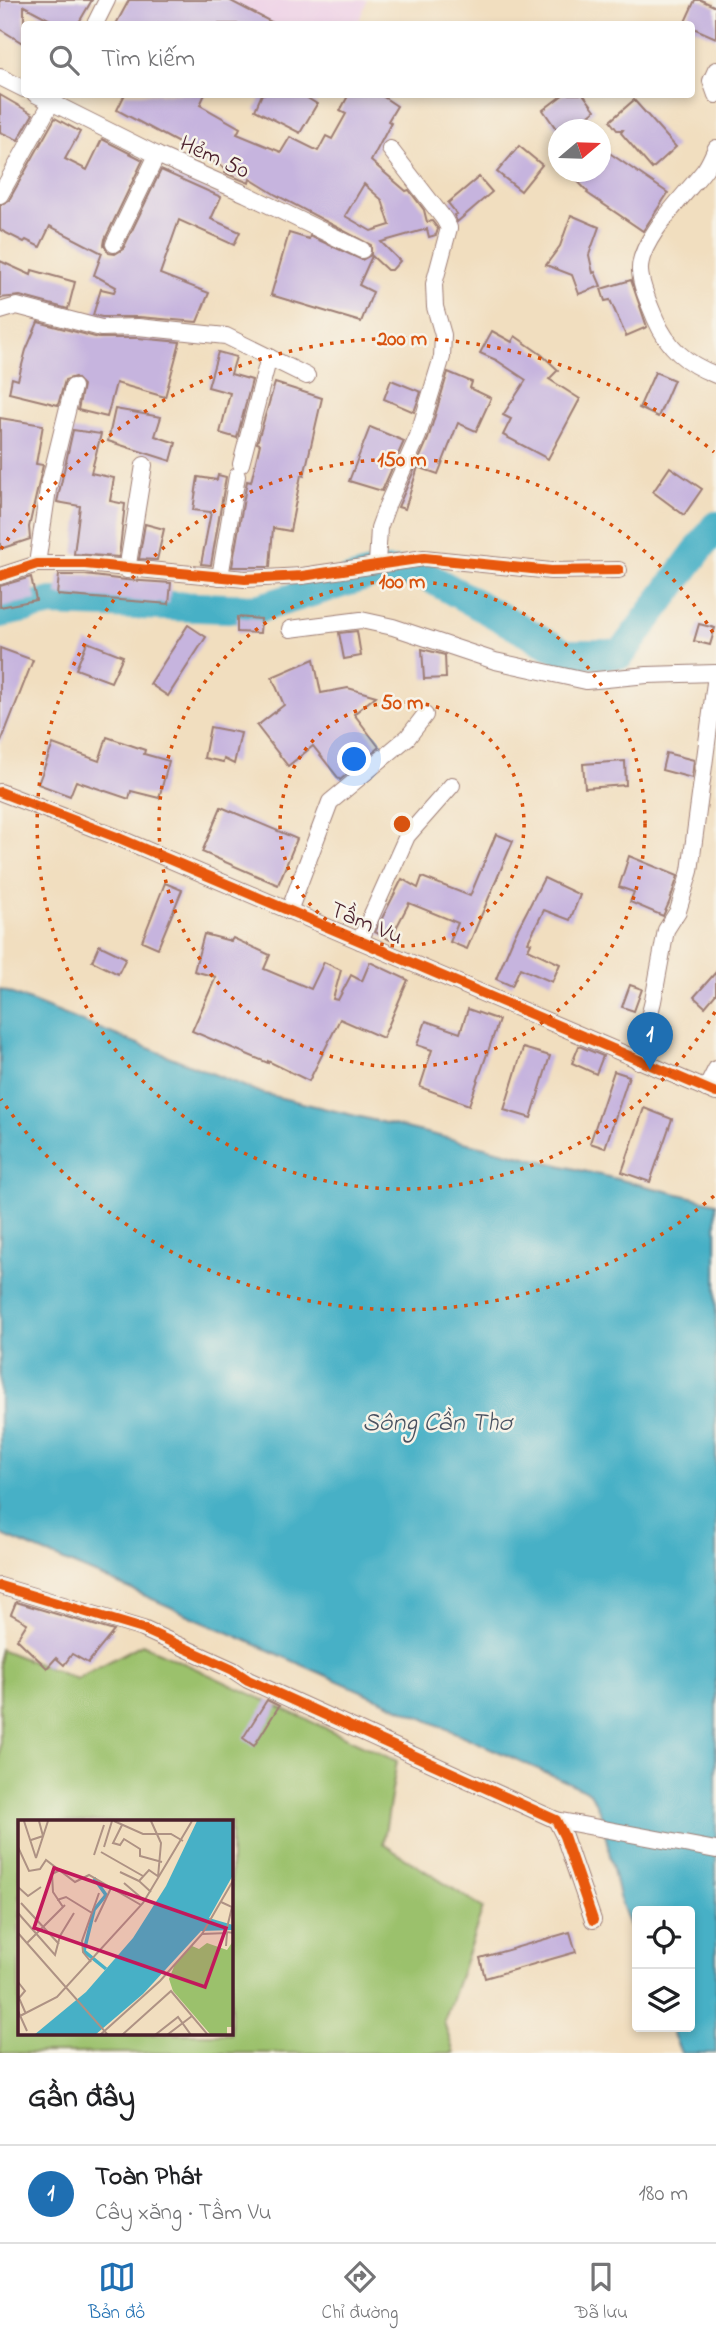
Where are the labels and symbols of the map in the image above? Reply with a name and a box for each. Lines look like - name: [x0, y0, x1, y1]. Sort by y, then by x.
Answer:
- north arrow: [548, 119, 611, 182]
- street label: Hẻm 50: [173, 127, 255, 189]
- text: 200 m: [376, 325, 427, 355]
- text: 150 m: [377, 446, 427, 476]
- text: 100 m: [379, 568, 425, 598]
- text: 50 m: [381, 689, 423, 719]
- your location: [337, 742, 371, 776]
- centre of rings: [390, 812, 414, 836]
- street label: Tầm Vu: [324, 893, 408, 955]
- pin: 1: [627, 1012, 673, 1070]
- water label: Sông Cần Thơ: [362, 1405, 514, 1443]
- inset map: [18, 1820, 233, 2036]

